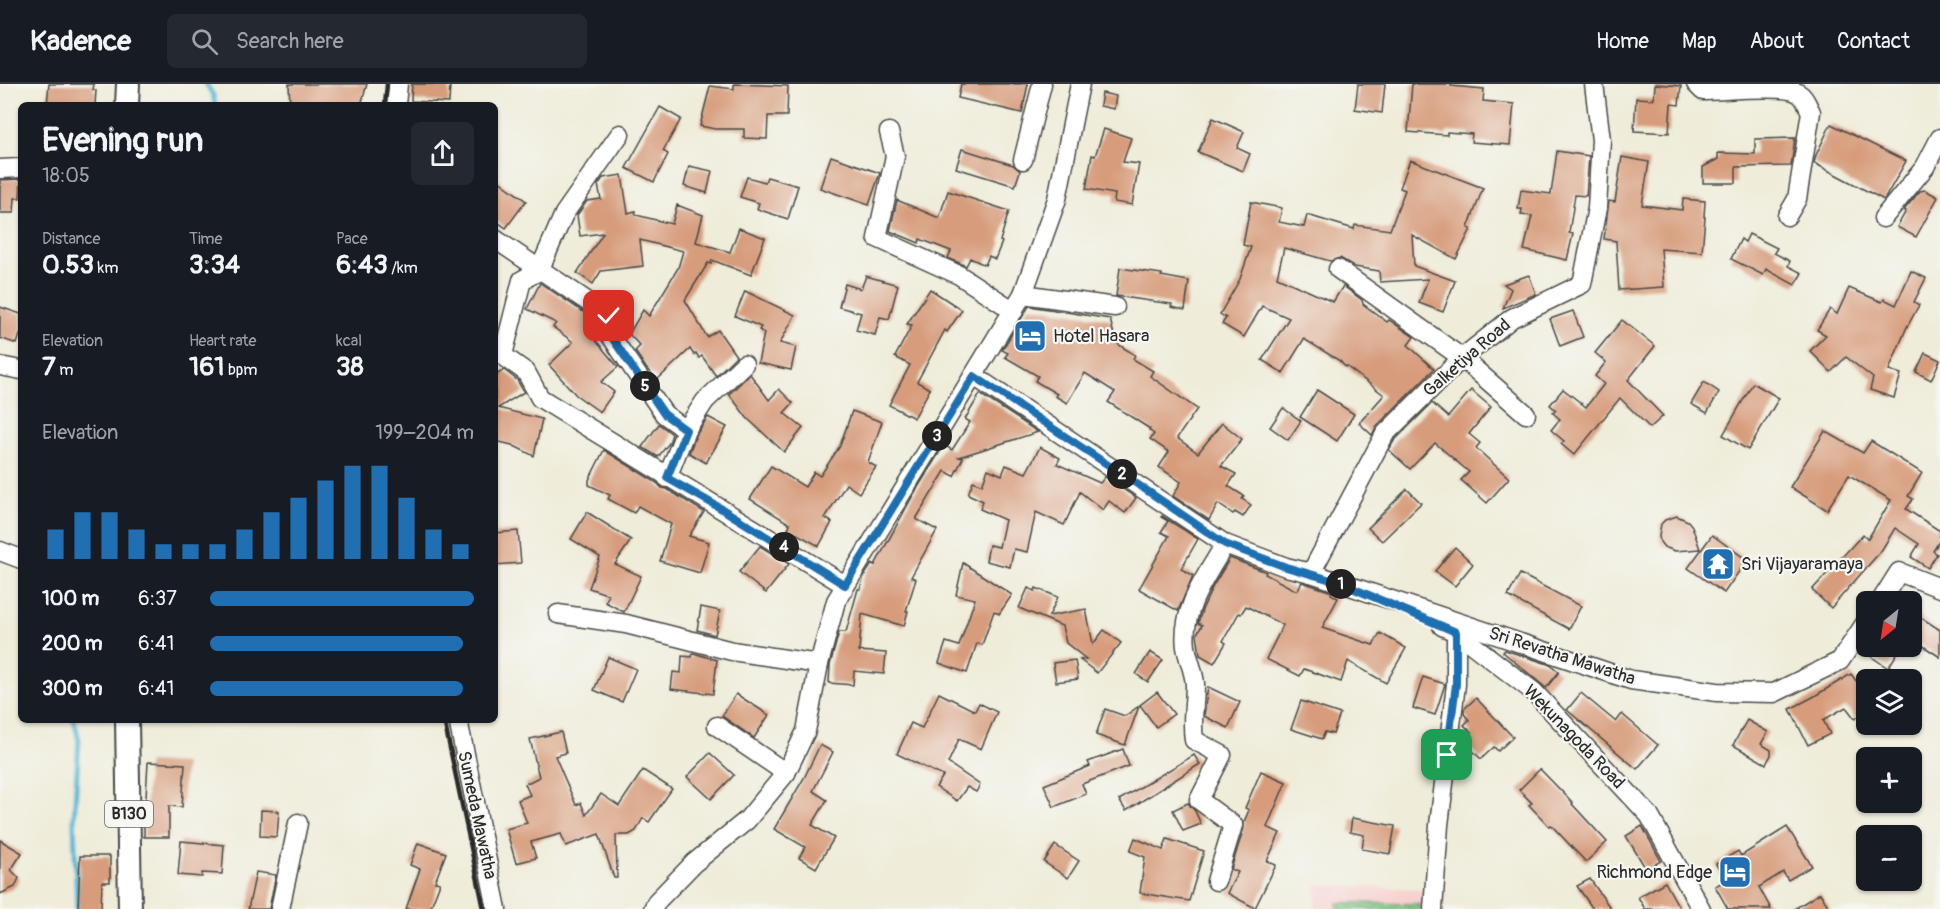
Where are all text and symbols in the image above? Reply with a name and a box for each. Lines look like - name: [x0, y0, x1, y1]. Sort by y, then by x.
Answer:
- search box: [167, 14, 587, 68]
- text: Kadence: [30, 24, 131, 59]
- icon: search: [188, 25, 221, 58]
- text: Search here: [236, 27, 343, 55]
- text: Home: [1596, 28, 1649, 55]
- text: Map: [1682, 28, 1717, 55]
- text: About: [1750, 28, 1804, 55]
- text: Contact: [1837, 28, 1910, 55]
- text: Evening run: [42, 120, 203, 161]
- button: share: [411, 122, 474, 185]
- text: 18:05: [42, 163, 90, 188]
- text: Distance: [42, 229, 101, 249]
- text: Time: [189, 229, 222, 249]
- text: Pace: [336, 229, 368, 249]
- text: 0.53: [42, 249, 94, 281]
- text: 3:34: [189, 249, 240, 281]
- text: 6:43: [336, 249, 388, 281]
- text: km: [94, 258, 118, 278]
- text: /km: [388, 258, 418, 278]
- pin: [583, 290, 634, 341]
- icon: check: [592, 299, 625, 332]
- street label: Galketiya Road: [1418, 314, 1516, 402]
- hotel icon: Hotel Hasara: [1012, 318, 1048, 354]
- place label: Hotel Hasara: [1053, 325, 1149, 348]
- text: Elevation: [42, 331, 103, 351]
- text: Heart rate: [189, 331, 256, 351]
- text: kcal: [336, 331, 362, 351]
- text: 7: [42, 351, 56, 383]
- text: 161: [189, 351, 224, 383]
- text: 38: [336, 351, 364, 383]
- text: m: [56, 360, 73, 380]
- text: bpm: [224, 360, 258, 380]
- pin: 5: [630, 371, 660, 401]
- text: 5: [641, 376, 649, 396]
- text: Elevation: [42, 420, 118, 445]
- text: 199–204 m: [375, 420, 474, 445]
- pin: 3: [922, 421, 952, 451]
- text: 3: [933, 426, 941, 446]
- pin: 2: [1107, 459, 1137, 489]
- text: 2: [1118, 464, 1126, 484]
- pin: 4: [769, 532, 799, 562]
- text: 4: [779, 537, 789, 557]
- temple icon: Sri Vijayaramaya: [1700, 546, 1736, 582]
- place label: Sri Vijayaramaya: [1741, 553, 1863, 576]
- pin: 1: [1326, 569, 1356, 599]
- text: 1: [1338, 574, 1344, 594]
- text: 100 m: [42, 586, 99, 611]
- text: 6:37: [138, 586, 177, 611]
- north arrow: [1856, 591, 1922, 657]
- map controls: [1856, 591, 1922, 891]
- street label: Sri Revatha Mawatha: [1486, 621, 1638, 691]
- text: 200 m: [42, 631, 103, 656]
- text: 6:41: [138, 631, 174, 656]
- button: layers: [1856, 669, 1922, 735]
- text: 300 m: [42, 676, 103, 701]
- text: 6:41: [138, 676, 174, 701]
- street label: Wekunagoda Road: [1518, 680, 1630, 794]
- pin: [1421, 729, 1472, 780]
- icon: arrive: [1430, 738, 1463, 771]
- button: +: [1856, 747, 1922, 813]
- street label: Sumeda Mawatha: [452, 749, 502, 881]
- road number: B130: [105, 801, 153, 827]
- button: −: [1856, 825, 1922, 891]
- hotel icon: Richmond Edge: [1717, 854, 1753, 890]
- place label: Richmond Edge: [1596, 861, 1712, 884]

